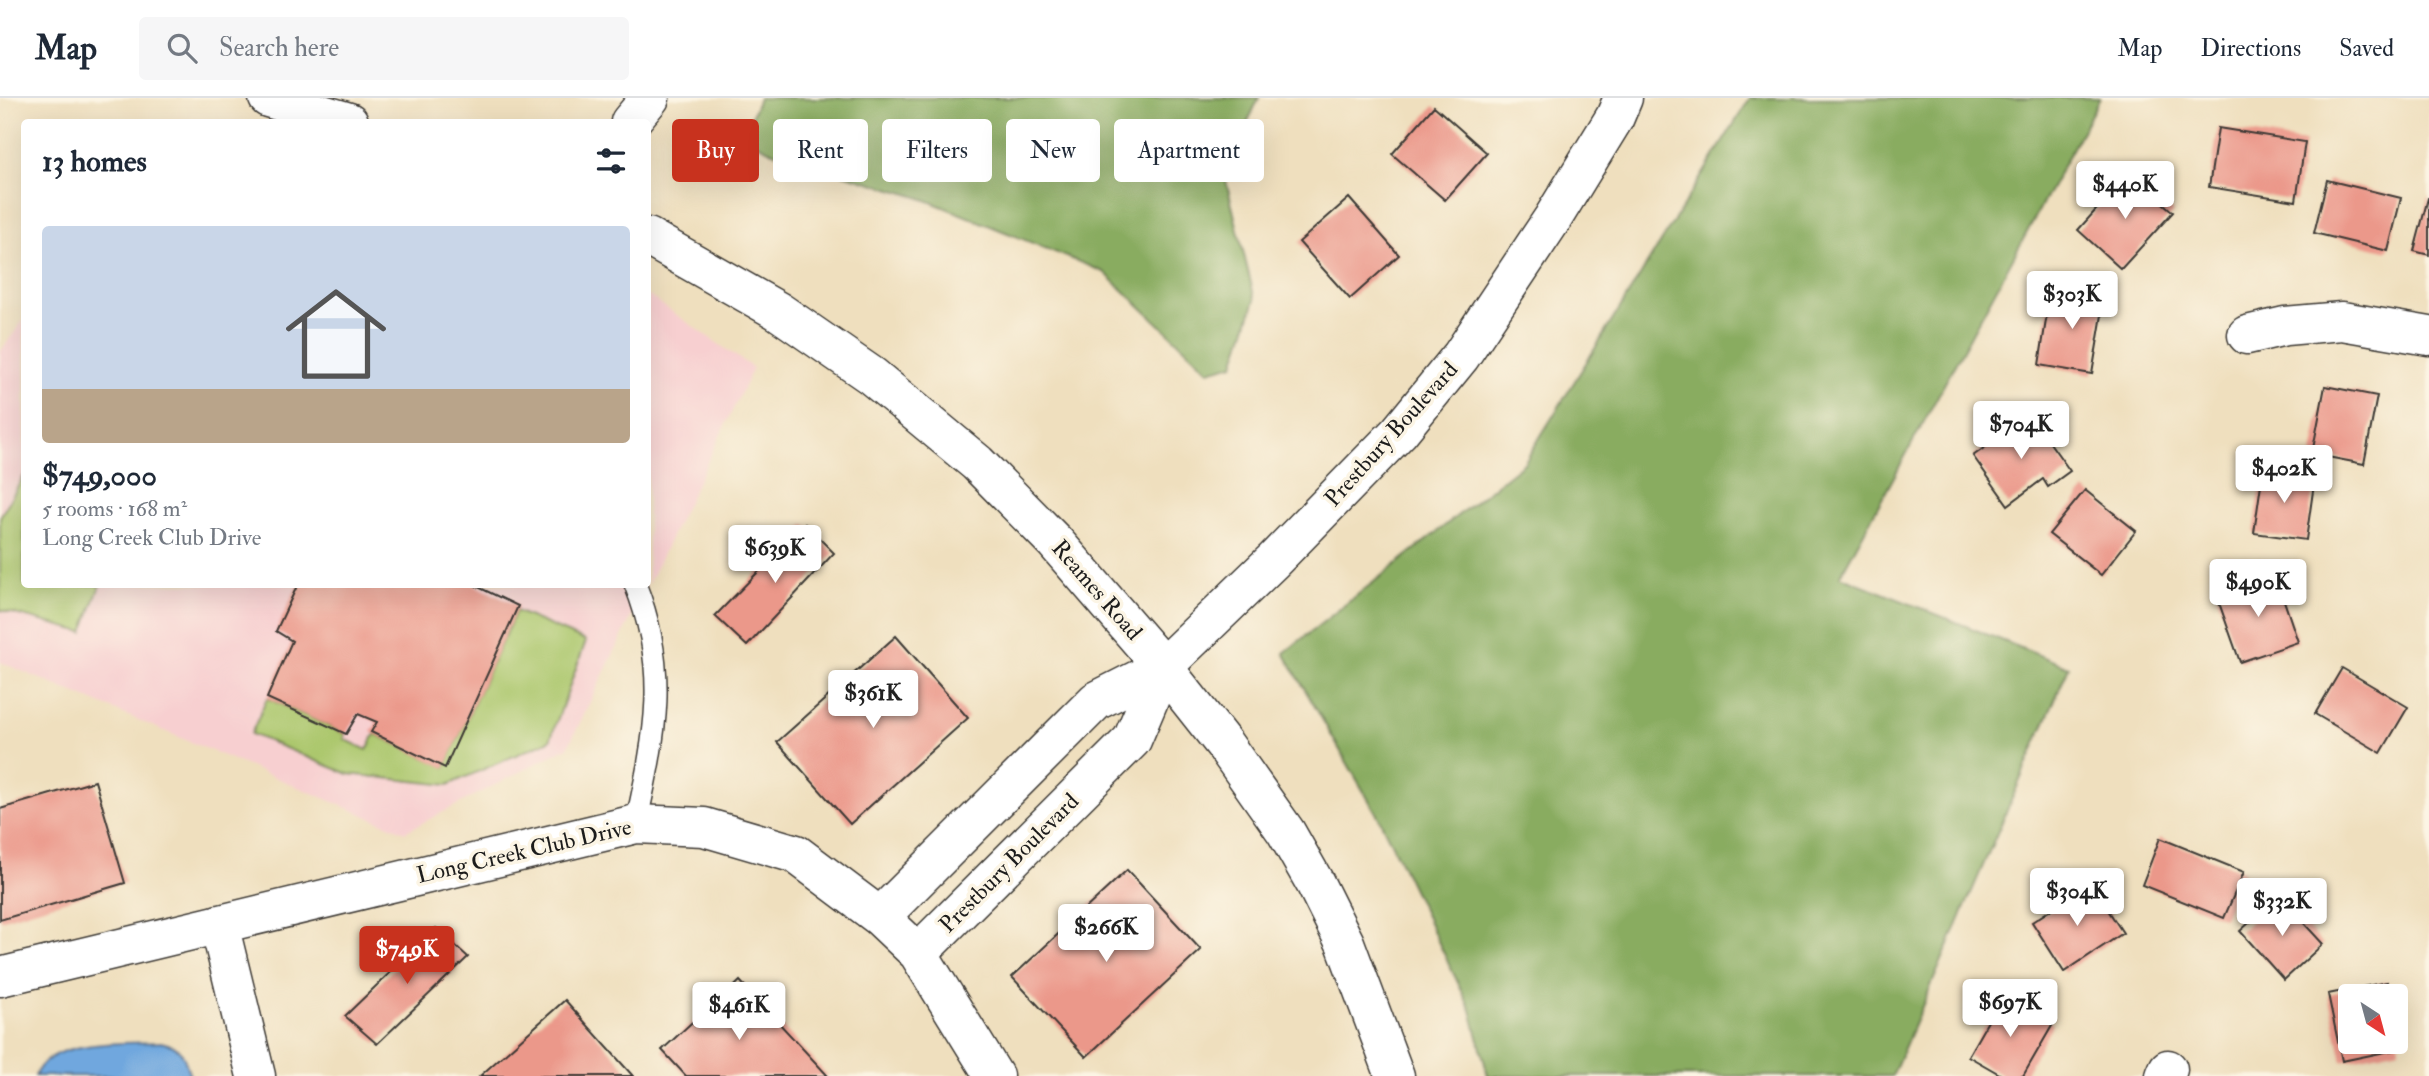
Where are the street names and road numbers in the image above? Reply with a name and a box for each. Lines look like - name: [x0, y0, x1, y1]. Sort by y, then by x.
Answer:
- street label: Prestbury Boulevard: [1318, 355, 1464, 513]
- street label: Reames Road: [1046, 534, 1148, 646]
- street label: Prestbury Boulevard: [933, 787, 1085, 939]
- street label: Long Creek Club Drive: [414, 812, 634, 890]

